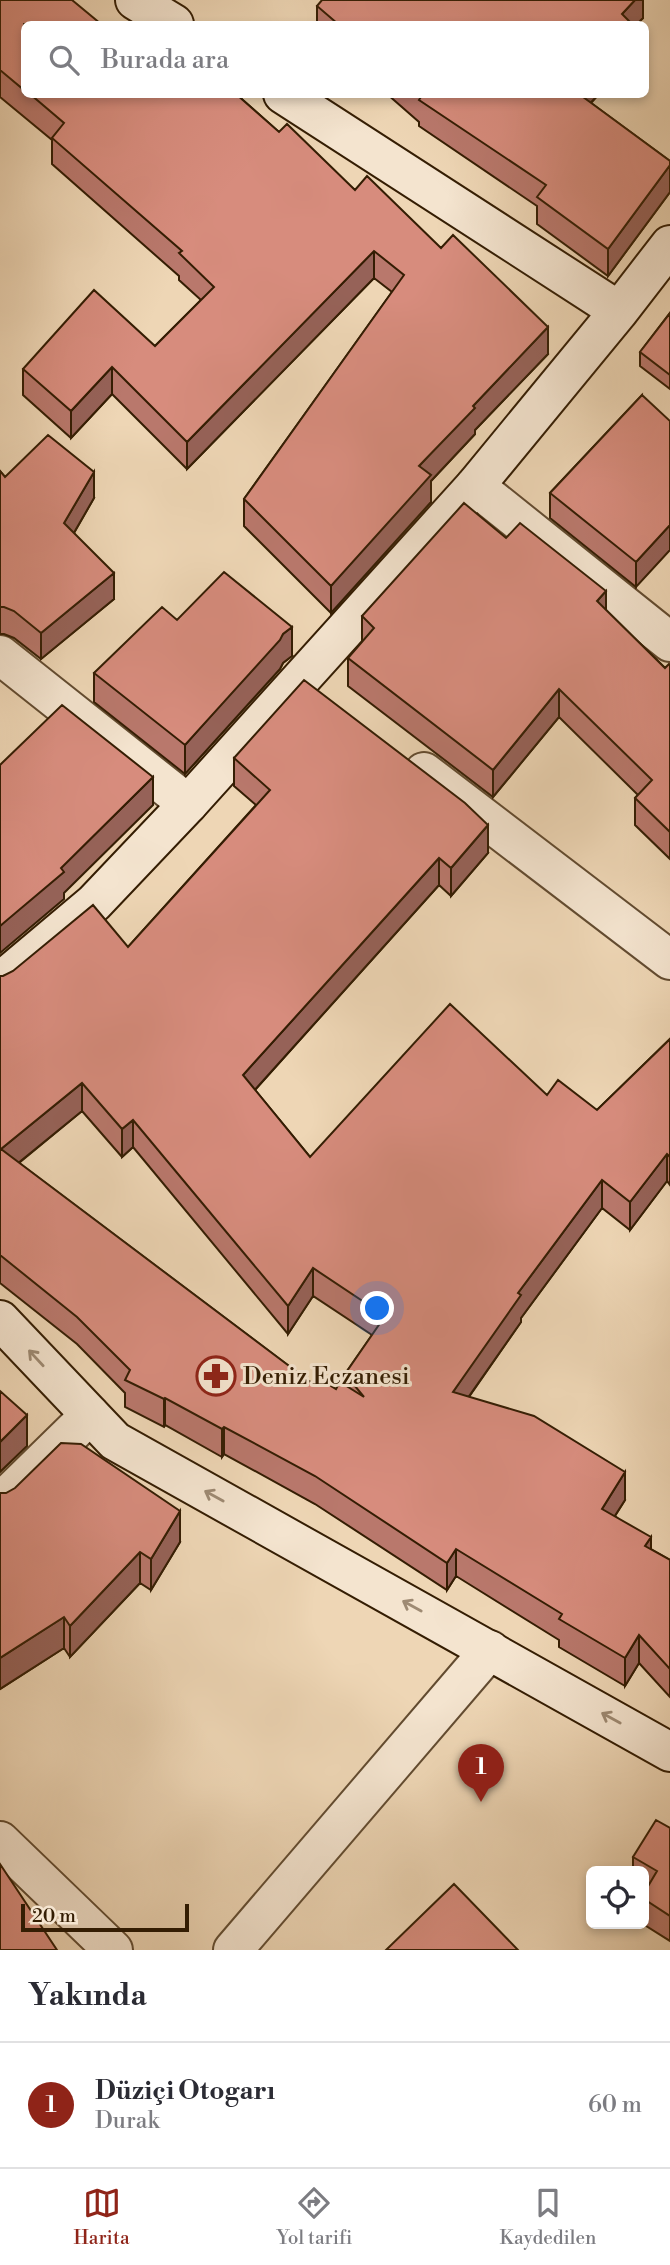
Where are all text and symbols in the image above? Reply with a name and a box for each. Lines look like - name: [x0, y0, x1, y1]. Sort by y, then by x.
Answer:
- search box: [21, 21, 649, 98]
- icon: search: [45, 41, 83, 79]
- text: Burada ara: [101, 44, 229, 76]
- your location: [360, 1291, 394, 1325]
- one-way arrow: [27, 1350, 44, 1367]
- pharmacy icon: Deniz Eczanesi: [195, 1355, 237, 1397]
- place label: Deniz Eczanesi: [243, 1362, 410, 1392]
- one-way arrow: [204, 1489, 224, 1503]
- one-way arrow: [403, 1599, 423, 1613]
- one-way arrow: [601, 1711, 622, 1724]
- pin: 1: [458, 1744, 504, 1802]
- map controls: [586, 1866, 649, 1929]
- button: locate: [586, 1866, 649, 1929]
- scale bar: [21, 1901, 189, 1933]
- text: 20 m: [32, 1904, 76, 1928]
- text: Yakında: [28, 1977, 147, 2015]
- text: Düziçi Otogarı: [95, 2075, 275, 2107]
- text: 1: [45, 2091, 57, 2119]
- text: 60 m: [588, 2091, 642, 2119]
- text: Durak: [95, 2107, 159, 2135]
- tab: Harita: [74, 2184, 130, 2250]
- tab: Yol tarifi: [277, 2184, 352, 2250]
- tab: Kaydedilen: [499, 2184, 596, 2250]

